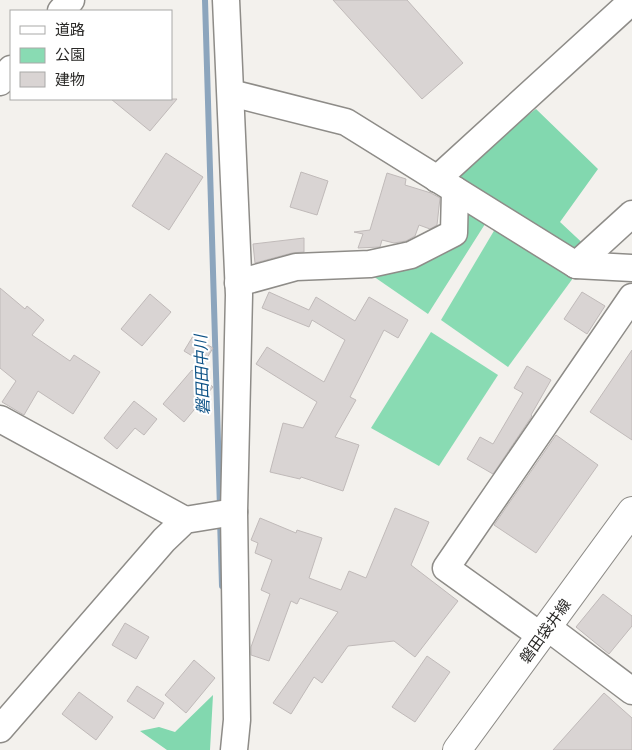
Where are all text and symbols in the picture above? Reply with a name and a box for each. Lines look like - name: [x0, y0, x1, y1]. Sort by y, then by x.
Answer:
- legend: [10, 10, 172, 100]
- text: 道路: [55, 21, 85, 38]
- text: 公園: [55, 46, 85, 63]
- text: 建物: [55, 71, 85, 88]
- water label: 磐田田中川: [191, 333, 213, 415]
- street label: 磐田袋井線: [516, 596, 574, 666]

